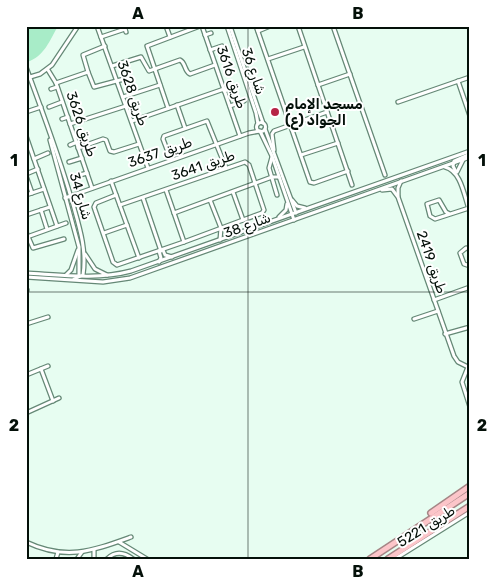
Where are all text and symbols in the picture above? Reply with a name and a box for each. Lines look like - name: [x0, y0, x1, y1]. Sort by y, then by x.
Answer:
- text: A: [132, 4, 144, 23]
- text: B: [352, 4, 364, 23]
- street label: طريق 3616: [213, 43, 250, 111]
- street label: شارع 36: [236, 46, 269, 97]
- street label: طريق 3628: [113, 58, 152, 128]
- street label: طريق 3626: [62, 89, 101, 159]
- place label: مسجد الإمام الجواد (ع): [285, 96, 363, 130]
- marker: مسجد الإمام الجواد (ع): [269, 106, 281, 118]
- street label: طريق 3637: [126, 134, 195, 171]
- street label: طريق 3641: [169, 147, 237, 184]
- text: 1: [10, 151, 18, 170]
- text: 1: [478, 151, 486, 170]
- street label: شارع 34: [64, 171, 95, 222]
- street label: شارع 38: [221, 209, 274, 244]
- street label: طريق 2419: [413, 228, 450, 296]
- text: 2: [9, 416, 19, 435]
- text: 2: [477, 416, 487, 435]
- street label: طريق 5221: [394, 502, 458, 551]
- text: A: [132, 562, 144, 581]
- text: B: [352, 562, 364, 581]

